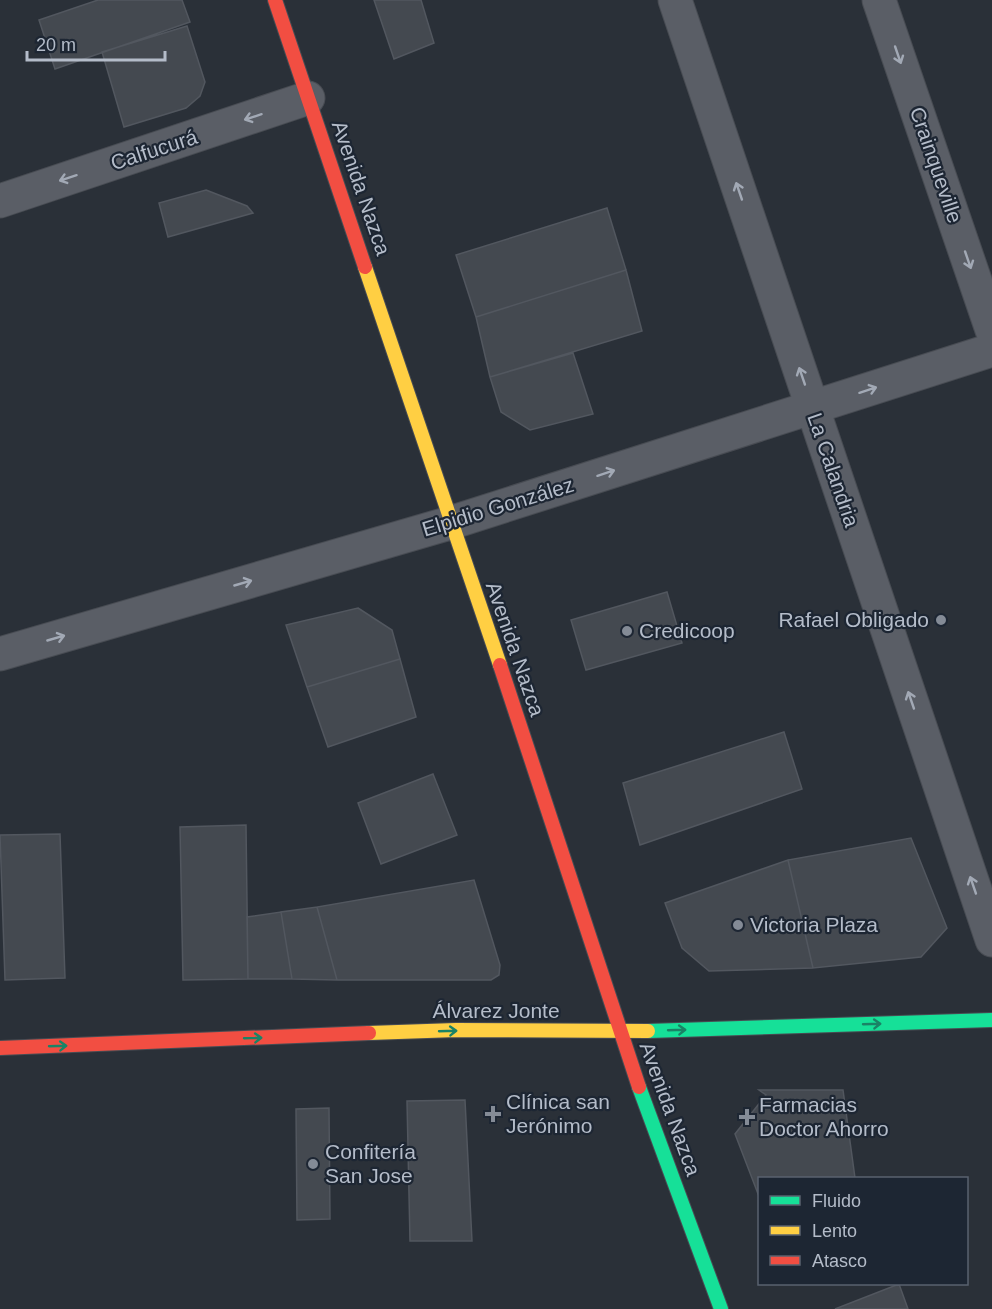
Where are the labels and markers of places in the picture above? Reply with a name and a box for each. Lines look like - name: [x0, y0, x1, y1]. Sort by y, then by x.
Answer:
- place label: Rafael Obligado: [778, 608, 929, 631]
- marker: Rafael Obligado: [934, 613, 948, 627]
- place label: Credicoop: [639, 619, 735, 642]
- marker: Credicoop: [620, 624, 634, 638]
- place label: Victoria Plaza: [750, 913, 878, 936]
- marker: Victoria Plaza: [731, 918, 745, 932]
- place label: Clínica san Jerónimo: [506, 1090, 610, 1137]
- place label: Farmacias Doctor Ahorro: [759, 1093, 889, 1140]
- marker: Clínica san Jerónimo: [484, 1105, 502, 1123]
- marker: Farmacias Doctor Ahorro: [740, 1110, 754, 1124]
- place label: Confitería San Jose: [325, 1140, 416, 1187]
- marker: Confitería San Jose: [306, 1157, 320, 1171]

